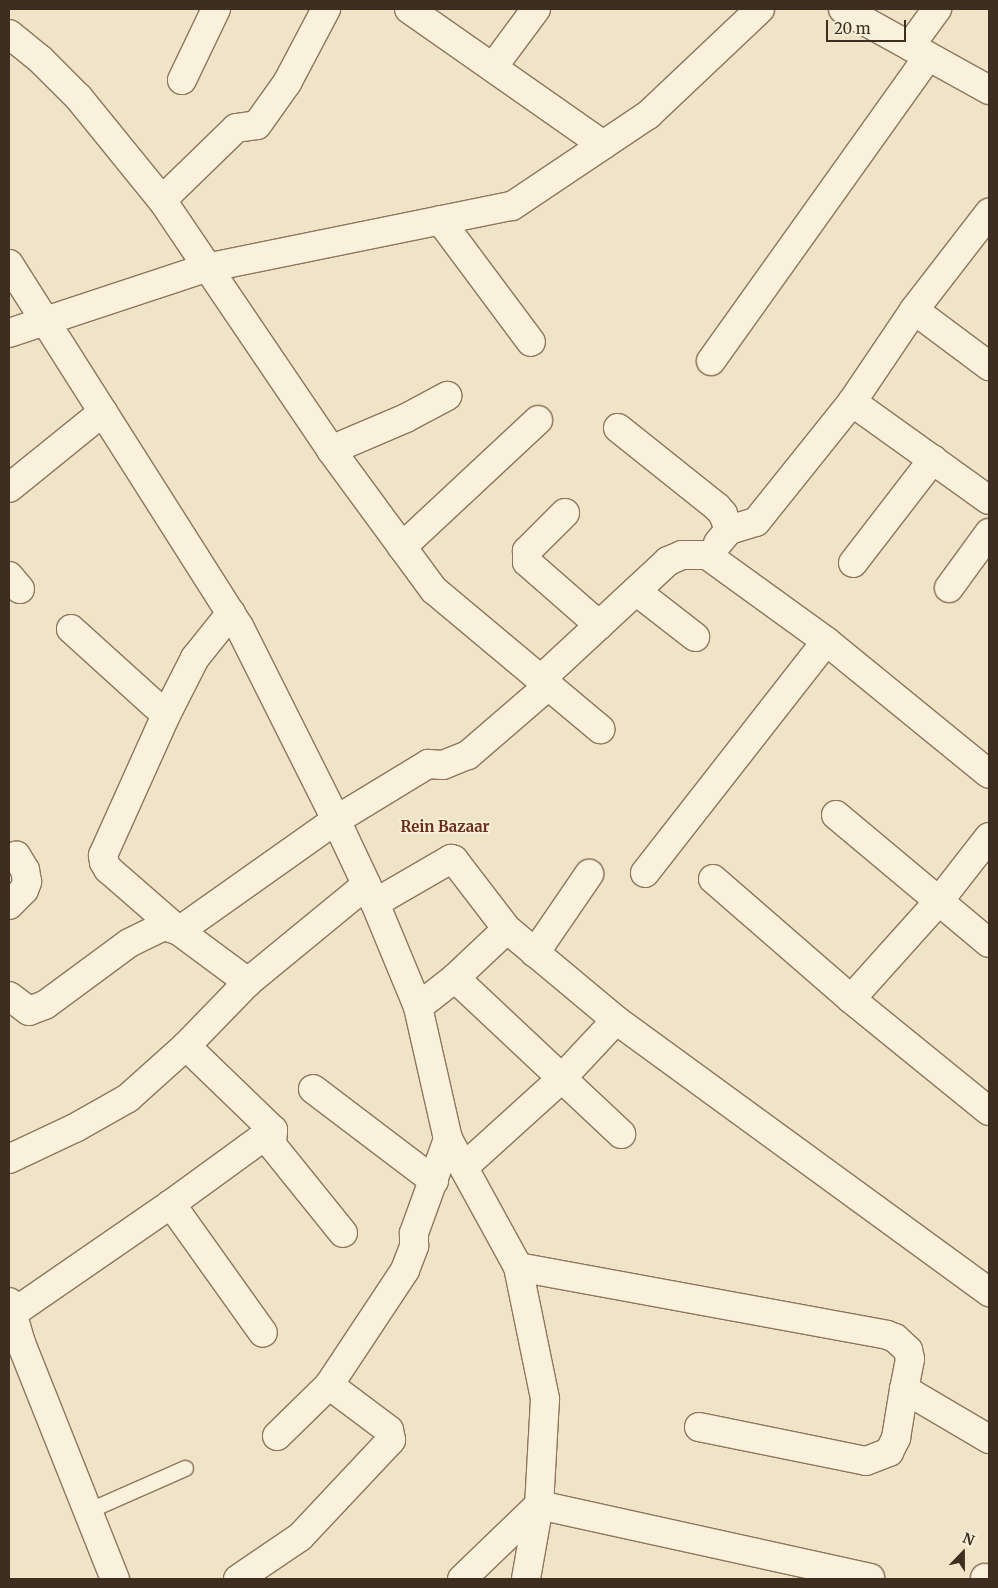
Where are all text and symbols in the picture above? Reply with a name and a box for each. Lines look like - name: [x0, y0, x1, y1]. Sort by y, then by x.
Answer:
- scale bar: [828, 10, 908, 42]
- text: 20 m: [834, 19, 871, 38]
- district label: Rein Bazaar: [400, 818, 490, 836]
- north arrow: [938, 1528, 988, 1578]
- text: N: [960, 1529, 977, 1550]

